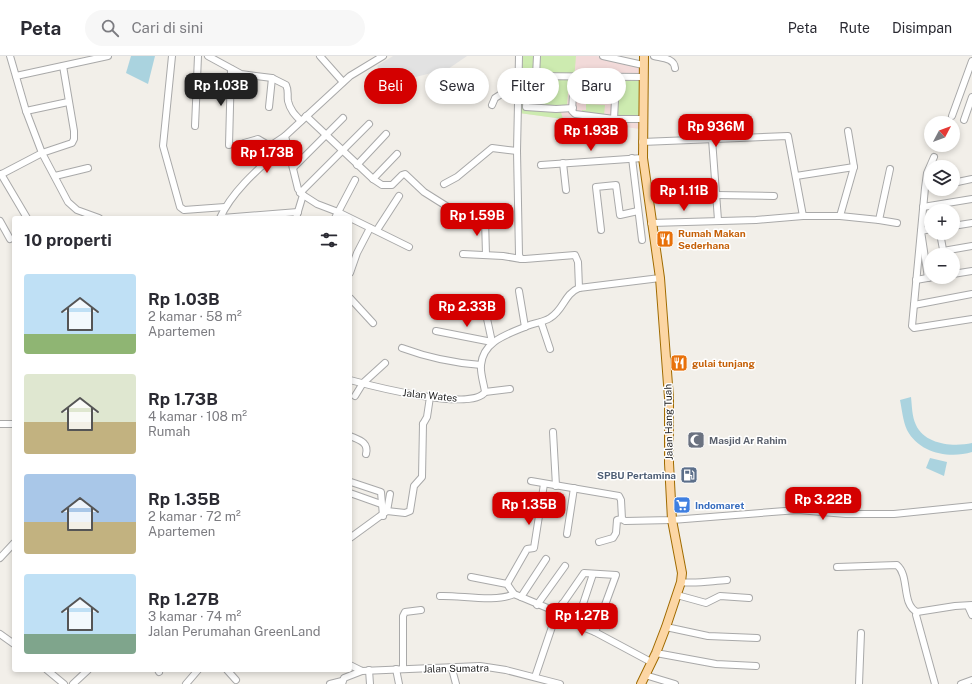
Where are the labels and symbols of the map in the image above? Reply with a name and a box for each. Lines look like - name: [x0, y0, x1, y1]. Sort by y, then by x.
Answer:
- pin: Rp 1.03B: [180, 73, 262, 107]
- pin: Rp 936M: [679, 114, 753, 148]
- north arrow: [924, 116, 960, 152]
- pin: Rp 1.93B: [550, 118, 632, 152]
- pin: Rp 1.73B: [226, 140, 308, 174]
- pin: Rp 1.11B: [643, 178, 725, 212]
- pin: Rp 1.59B: [436, 203, 518, 237]
- place label: Rumah Makan Sederhana: [678, 227, 746, 251]
- restaurant icon: Rumah Makan Sederhana: [655, 229, 675, 249]
- pin: Rp 2.33B: [426, 294, 508, 328]
- restaurant icon: gulai tunjang: [669, 353, 689, 373]
- place label: gulai tunjang: [692, 357, 756, 369]
- street label: Jalan Hang Tuah: [661, 384, 675, 460]
- street label: Jalan Wates: [402, 386, 458, 404]
- mosque icon: Masjid Ar Rahim: [686, 430, 706, 450]
- place label: Masjid Ar Rahim: [709, 434, 787, 446]
- fuel station icon: SPBU Pertamina: [679, 465, 699, 485]
- place label: SPBU Pertamina: [597, 469, 676, 481]
- pin: Rp 3.22B: [782, 487, 864, 521]
- pin: Rp 1.35B: [488, 492, 570, 526]
- supermarket icon: Indomaret: [672, 495, 692, 515]
- place label: Indomaret: [695, 499, 744, 511]
- pin: Rp 1.27B: [541, 603, 623, 637]
- street label: Jalan Sumatra: [423, 661, 489, 675]

